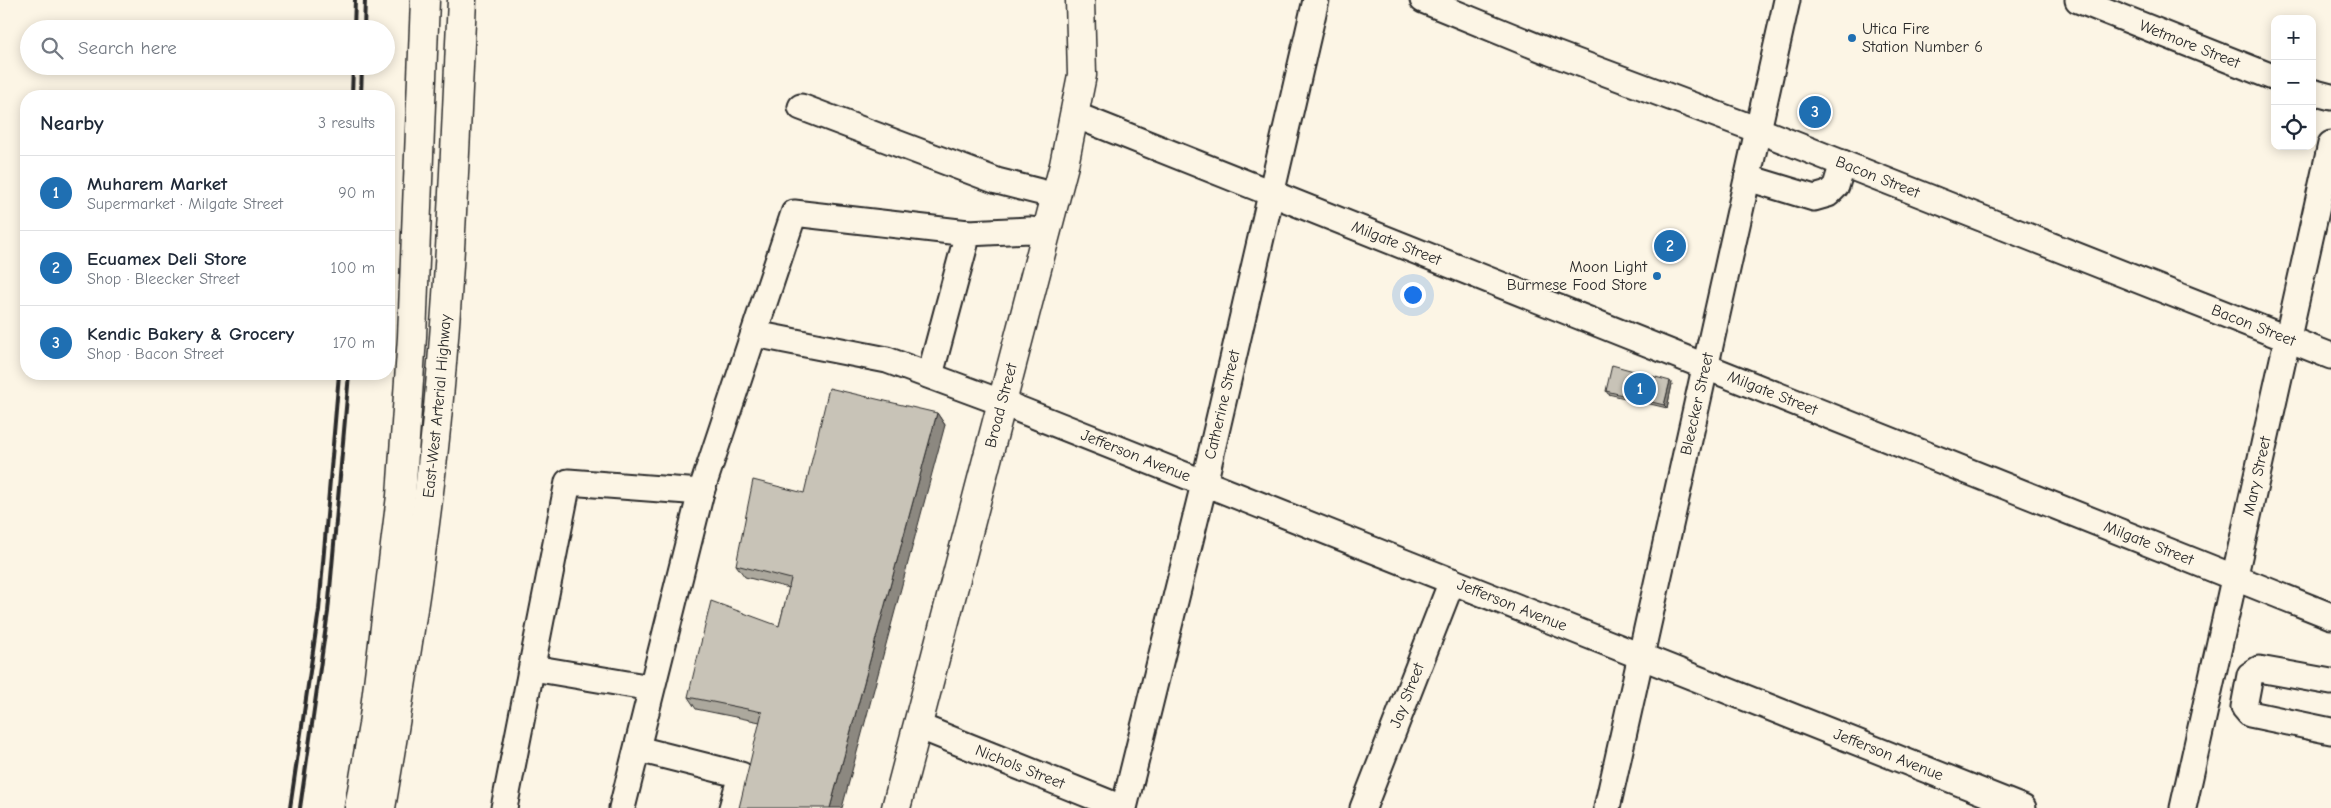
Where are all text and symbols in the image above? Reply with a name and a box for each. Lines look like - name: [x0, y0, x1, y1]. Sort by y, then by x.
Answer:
- map controls: [2271, 15, 2316, 150]
- button: +: [2271, 15, 2316, 60]
- street label: Wetmore Street: [2137, 16, 2243, 72]
- search box: [20, 20, 395, 75]
- place label: Utica Fire Station Number 6: [1862, 20, 1983, 56]
- marker: Utica Fire Station Number 6: [1846, 32, 1858, 44]
- icon: search: [38, 34, 66, 62]
- text: Search here: [78, 37, 177, 59]
- button: −: [2271, 60, 2316, 105]
- pin: 3: [1799, 93, 1831, 131]
- button: locate: [2271, 105, 2316, 150]
- text: Nearby: [40, 111, 104, 135]
- text: 3 results: [318, 114, 375, 132]
- street label: Bacon Street: [1833, 153, 1923, 202]
- text: Muharem Market: [87, 173, 227, 195]
- text: 1: [53, 184, 59, 202]
- text: 90 m: [338, 184, 375, 202]
- text: Supermarket · Milgate Street: [87, 195, 283, 213]
- street label: Milgate Street: [1349, 217, 1444, 269]
- pin: 2: [1654, 227, 1686, 265]
- text: Ecuamex Deli Store: [87, 248, 247, 270]
- place label: Moon Light Burmese Food Store: [1507, 258, 1647, 294]
- text: 2: [52, 259, 60, 277]
- text: 100 m: [331, 259, 375, 277]
- text: Shop · Bleecker Street: [87, 270, 239, 288]
- marker: Moon Light Burmese Food Store: [1651, 270, 1663, 282]
- your location: [1400, 282, 1426, 308]
- street label: Bacon Street: [2209, 301, 2298, 350]
- street label: East-West Arterial Highway: [419, 313, 455, 499]
- text: Kendic Bakery & Grocery: [87, 323, 294, 345]
- text: 3: [52, 334, 60, 352]
- text: 170 m: [333, 334, 375, 352]
- text: Shop · Bacon Street: [87, 345, 223, 363]
- street label: Catherine Street: [1201, 348, 1244, 461]
- street label: Bleecker Street: [1677, 351, 1717, 457]
- street label: Broad Street: [981, 361, 1021, 450]
- street label: Milgate Street: [1725, 367, 1820, 419]
- pin: 1: [1624, 370, 1656, 408]
- street label: Jefferson Avenue: [1078, 426, 1193, 486]
- street label: Mary Street: [2239, 434, 2275, 517]
- street label: Milgate Street: [2101, 517, 2197, 569]
- street label: Jefferson Avenue: [1455, 575, 1570, 635]
- street label: Jay Street: [1386, 660, 1428, 730]
- street label: Jefferson Avenue: [1831, 725, 1946, 784]
- street label: Nichols Street: [973, 741, 1068, 793]

